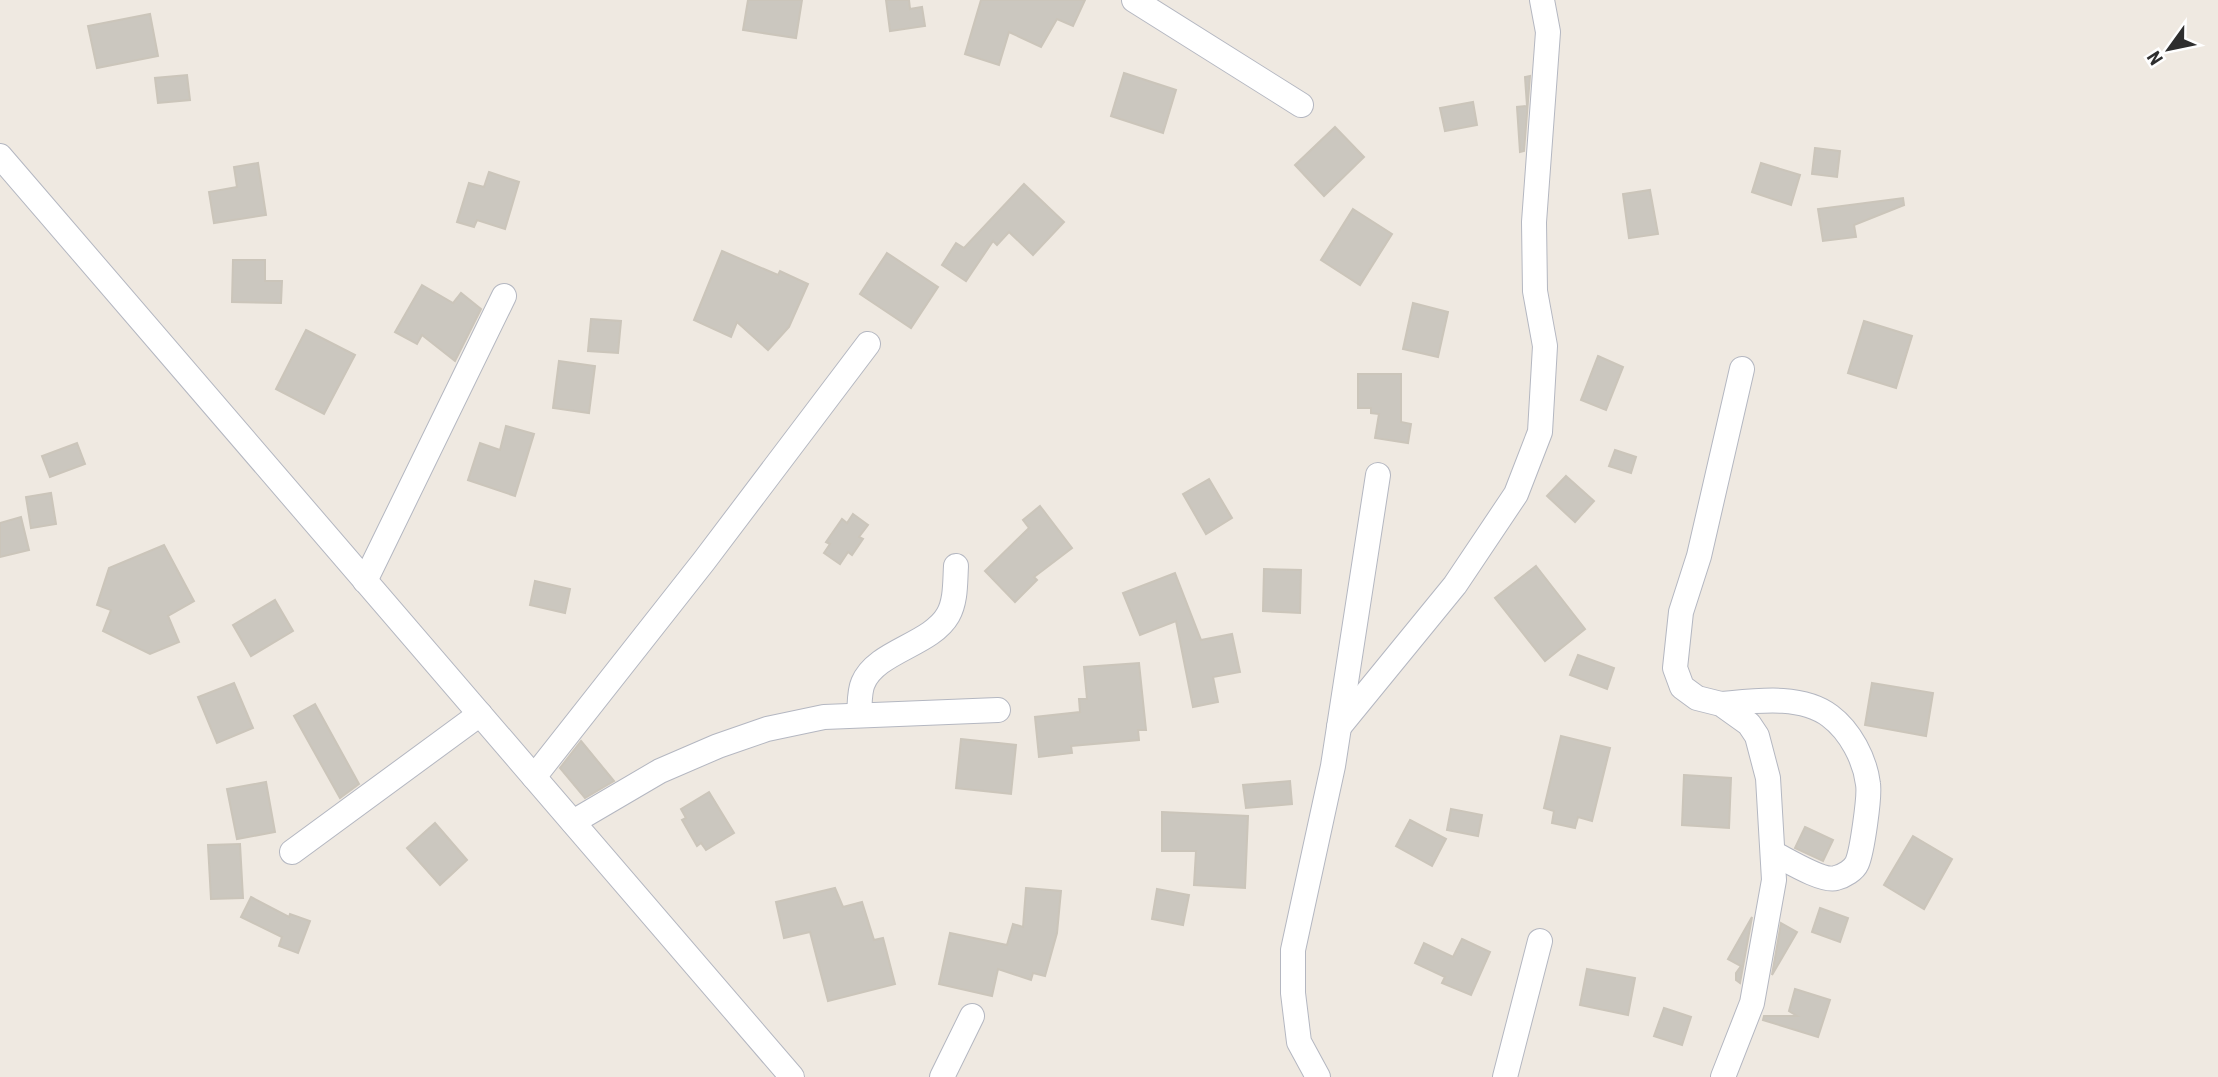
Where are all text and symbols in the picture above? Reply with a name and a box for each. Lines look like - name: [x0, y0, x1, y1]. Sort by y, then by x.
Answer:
- north arrow: [2134, 14, 2204, 84]
- text: N: [2142, 47, 2168, 69]

